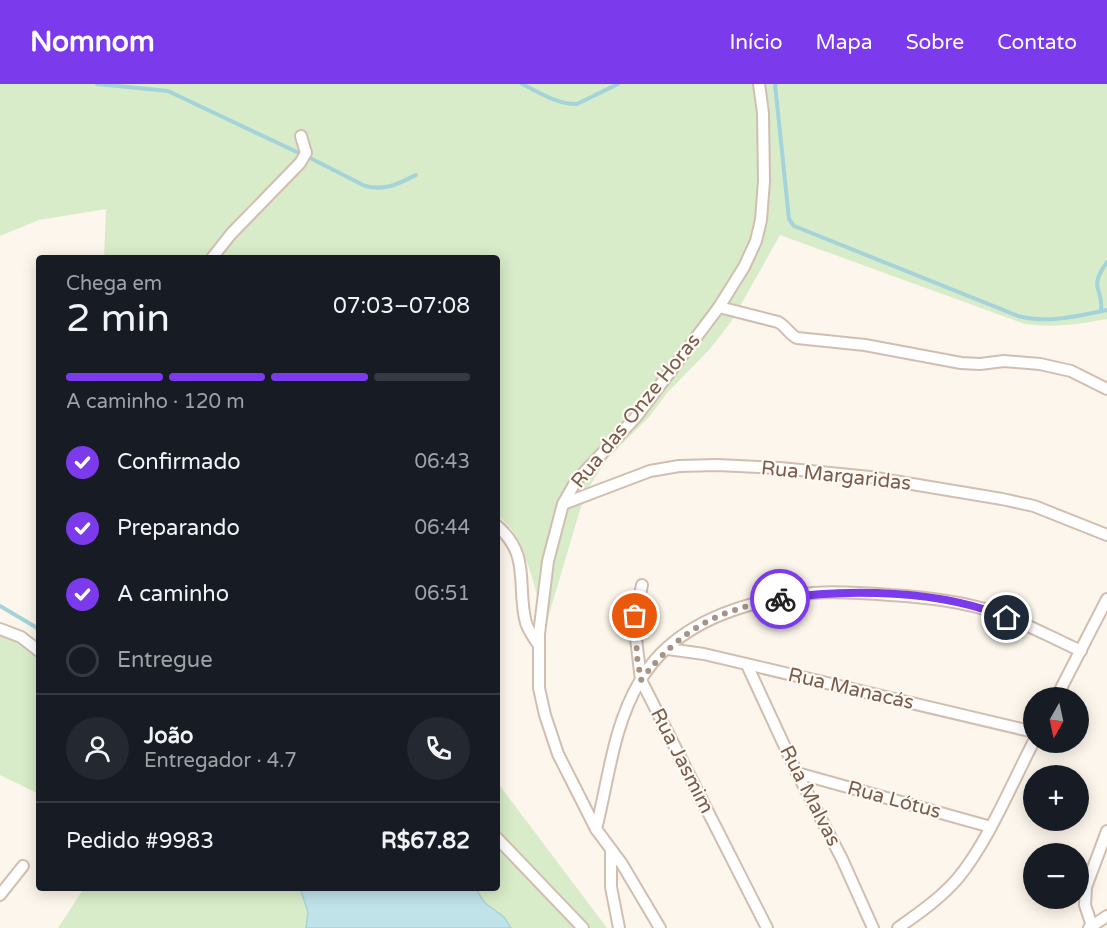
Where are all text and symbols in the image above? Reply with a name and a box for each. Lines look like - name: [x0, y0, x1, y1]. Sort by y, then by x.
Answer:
- text: Nomnom: [30, 25, 155, 59]
- text: Início: [730, 30, 782, 55]
- text: Mapa: [815, 30, 873, 55]
- text: Sobre: [906, 30, 964, 55]
- text: Contato: [997, 30, 1077, 55]
- text: Chega em: [66, 272, 162, 296]
- text: 07:03–07:08: [333, 293, 470, 319]
- text: 2 min: [66, 295, 170, 342]
- street label: Rua das Onze Horas: [566, 329, 706, 493]
- text: A caminho · 120 m: [66, 390, 245, 414]
- icon: check: [66, 446, 99, 479]
- text: Confirmado: [117, 449, 241, 475]
- text: 06:43: [415, 450, 470, 474]
- street label: Rua Margaridas: [760, 456, 912, 496]
- icon: check: [66, 512, 99, 545]
- text: Preparando: [117, 515, 240, 541]
- text: 06:44: [415, 516, 470, 540]
- courier: [750, 569, 810, 629]
- icon: check: [66, 578, 99, 611]
- text: A caminho: [117, 581, 229, 607]
- text: 06:51: [415, 582, 470, 606]
- icon: bike: [764, 583, 797, 616]
- pin: [609, 590, 660, 641]
- pin: [981, 592, 1032, 643]
- icon: bag: [618, 599, 651, 632]
- icon: home: [990, 601, 1023, 634]
- text: Entregue: [117, 647, 213, 673]
- street label: Rua Manacás: [786, 663, 916, 715]
- north arrow: [1023, 687, 1089, 753]
- map controls: [1023, 687, 1089, 909]
- street label: Rua Jasmim: [645, 704, 719, 818]
- button: person: [66, 717, 129, 780]
- button: phone: [407, 717, 470, 780]
- text: João: [144, 723, 193, 749]
- street label: Rua Malvas: [774, 742, 846, 850]
- text: Entregador · 4.7: [144, 749, 297, 773]
- button: +: [1023, 765, 1089, 831]
- street label: Rua Lótus: [845, 776, 943, 824]
- text: Pedido #9983: [66, 828, 214, 854]
- text: R$67.82: [381, 828, 470, 854]
- button: −: [1023, 843, 1089, 909]

